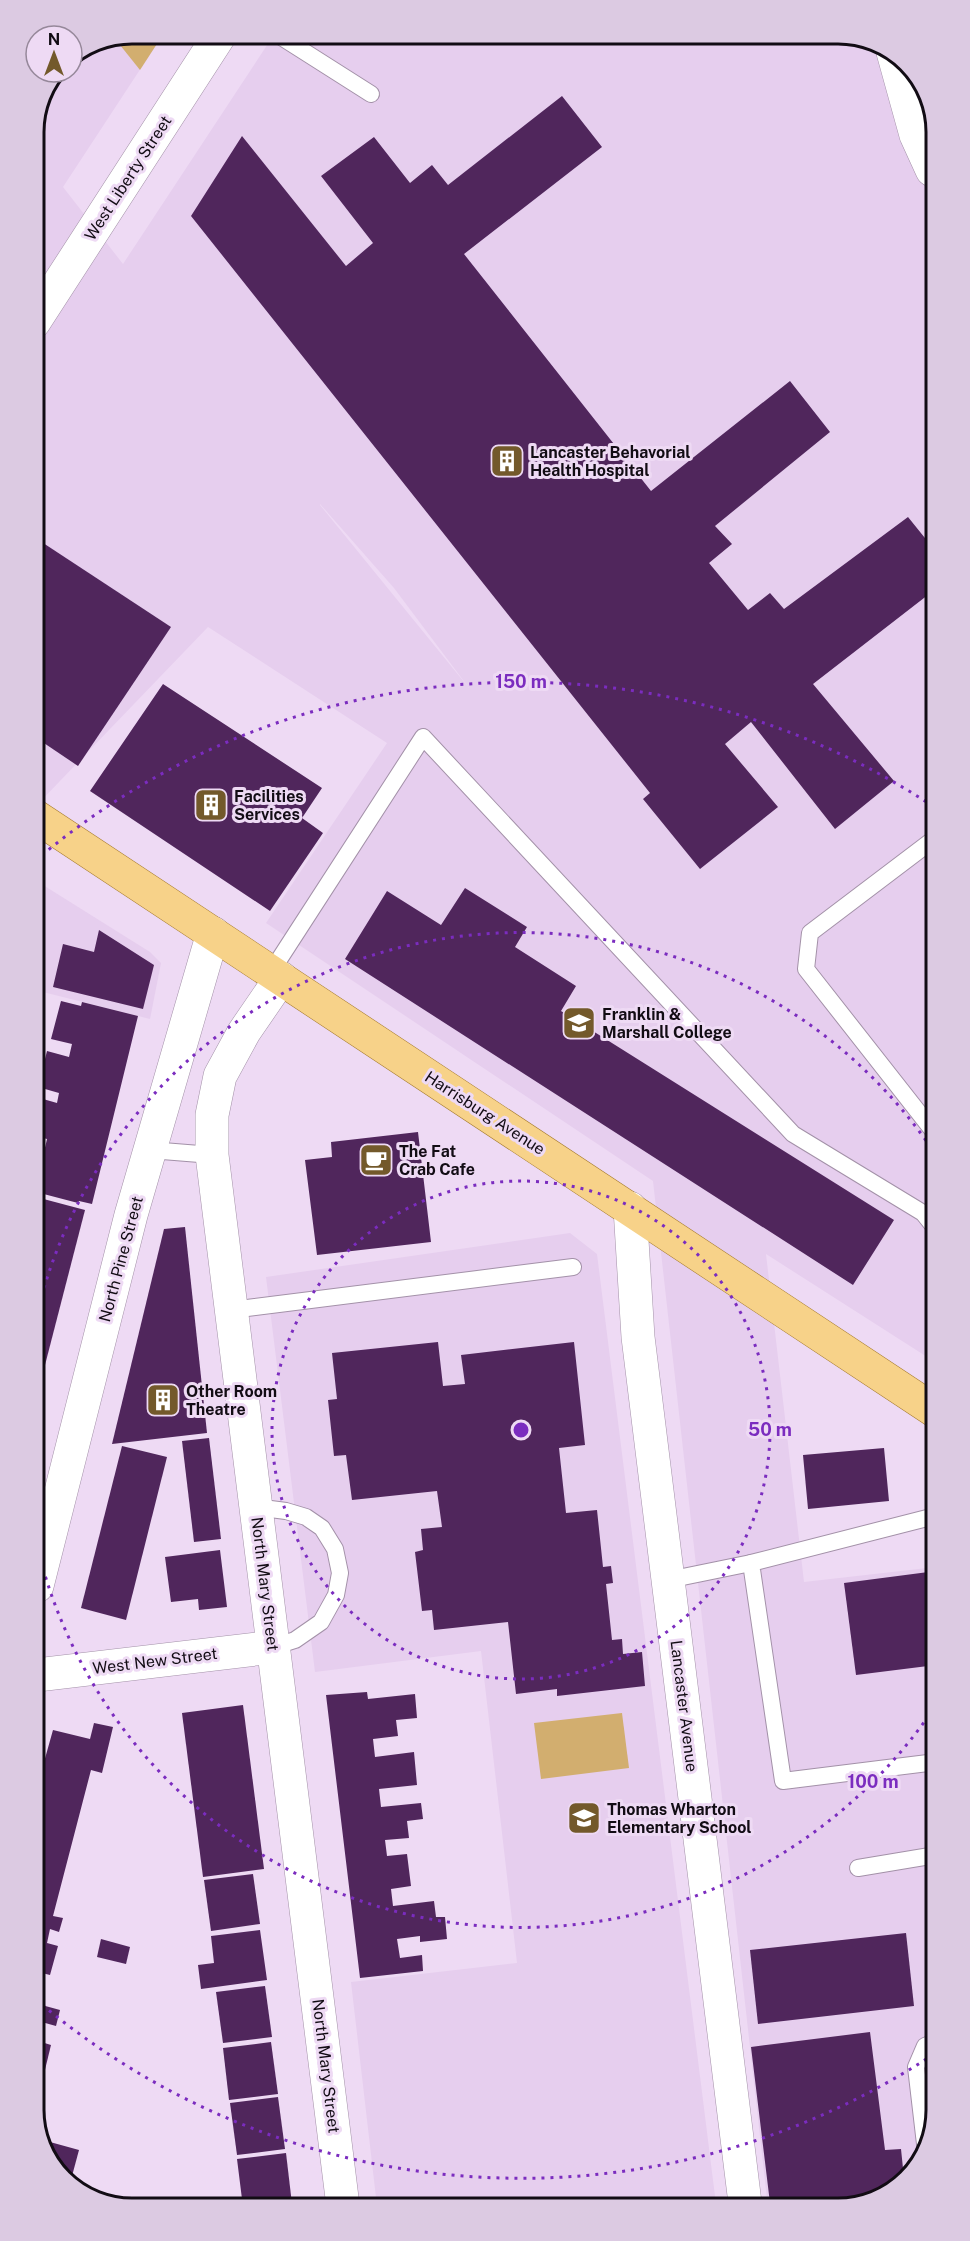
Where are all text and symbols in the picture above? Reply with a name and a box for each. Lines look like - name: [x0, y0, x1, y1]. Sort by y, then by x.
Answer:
- north arrow: [24, 24, 84, 84]
- text: N: [48, 30, 60, 49]
- street label: West Liberty Street: [81, 112, 175, 244]
- building icon: Lancaster Behavorial Health Hospital: [489, 443, 525, 479]
- place label: Lancaster Behavorial Health Hospital: [530, 443, 691, 480]
- text: 150 m: [495, 671, 547, 692]
- building icon: Facilities Services: [193, 787, 229, 823]
- place label: Facilities Services: [234, 787, 304, 824]
- school or university icon: Franklin & Marshall College: [561, 1005, 597, 1041]
- place label: Franklin & Marshall College: [602, 1005, 732, 1042]
- street label: Harrisburg Avenue: [421, 1067, 549, 1159]
- cafe icon: The Fat Crab Cafe: [358, 1142, 394, 1178]
- place label: The Fat Crab Cafe: [399, 1142, 475, 1179]
- street label: North Pine Street: [95, 1194, 147, 1324]
- building icon: Other Room Theatre: [145, 1382, 181, 1418]
- place label: Other Room Theatre: [186, 1382, 277, 1419]
- text: 50 m: [748, 1419, 792, 1440]
- centre of rings: [511, 1420, 531, 1440]
- street label: North Mary Street: [247, 1516, 283, 1652]
- street label: Lancaster Avenue: [666, 1639, 702, 1773]
- street label: West New Street: [92, 1644, 218, 1678]
- text: 100 m: [847, 1771, 899, 1792]
- school or university icon: Thomas Wharton Elementary School: [566, 1800, 602, 1836]
- place label: Thomas Wharton Elementary School: [607, 1800, 752, 1837]
- street label: North Mary Street: [308, 1998, 344, 2134]

